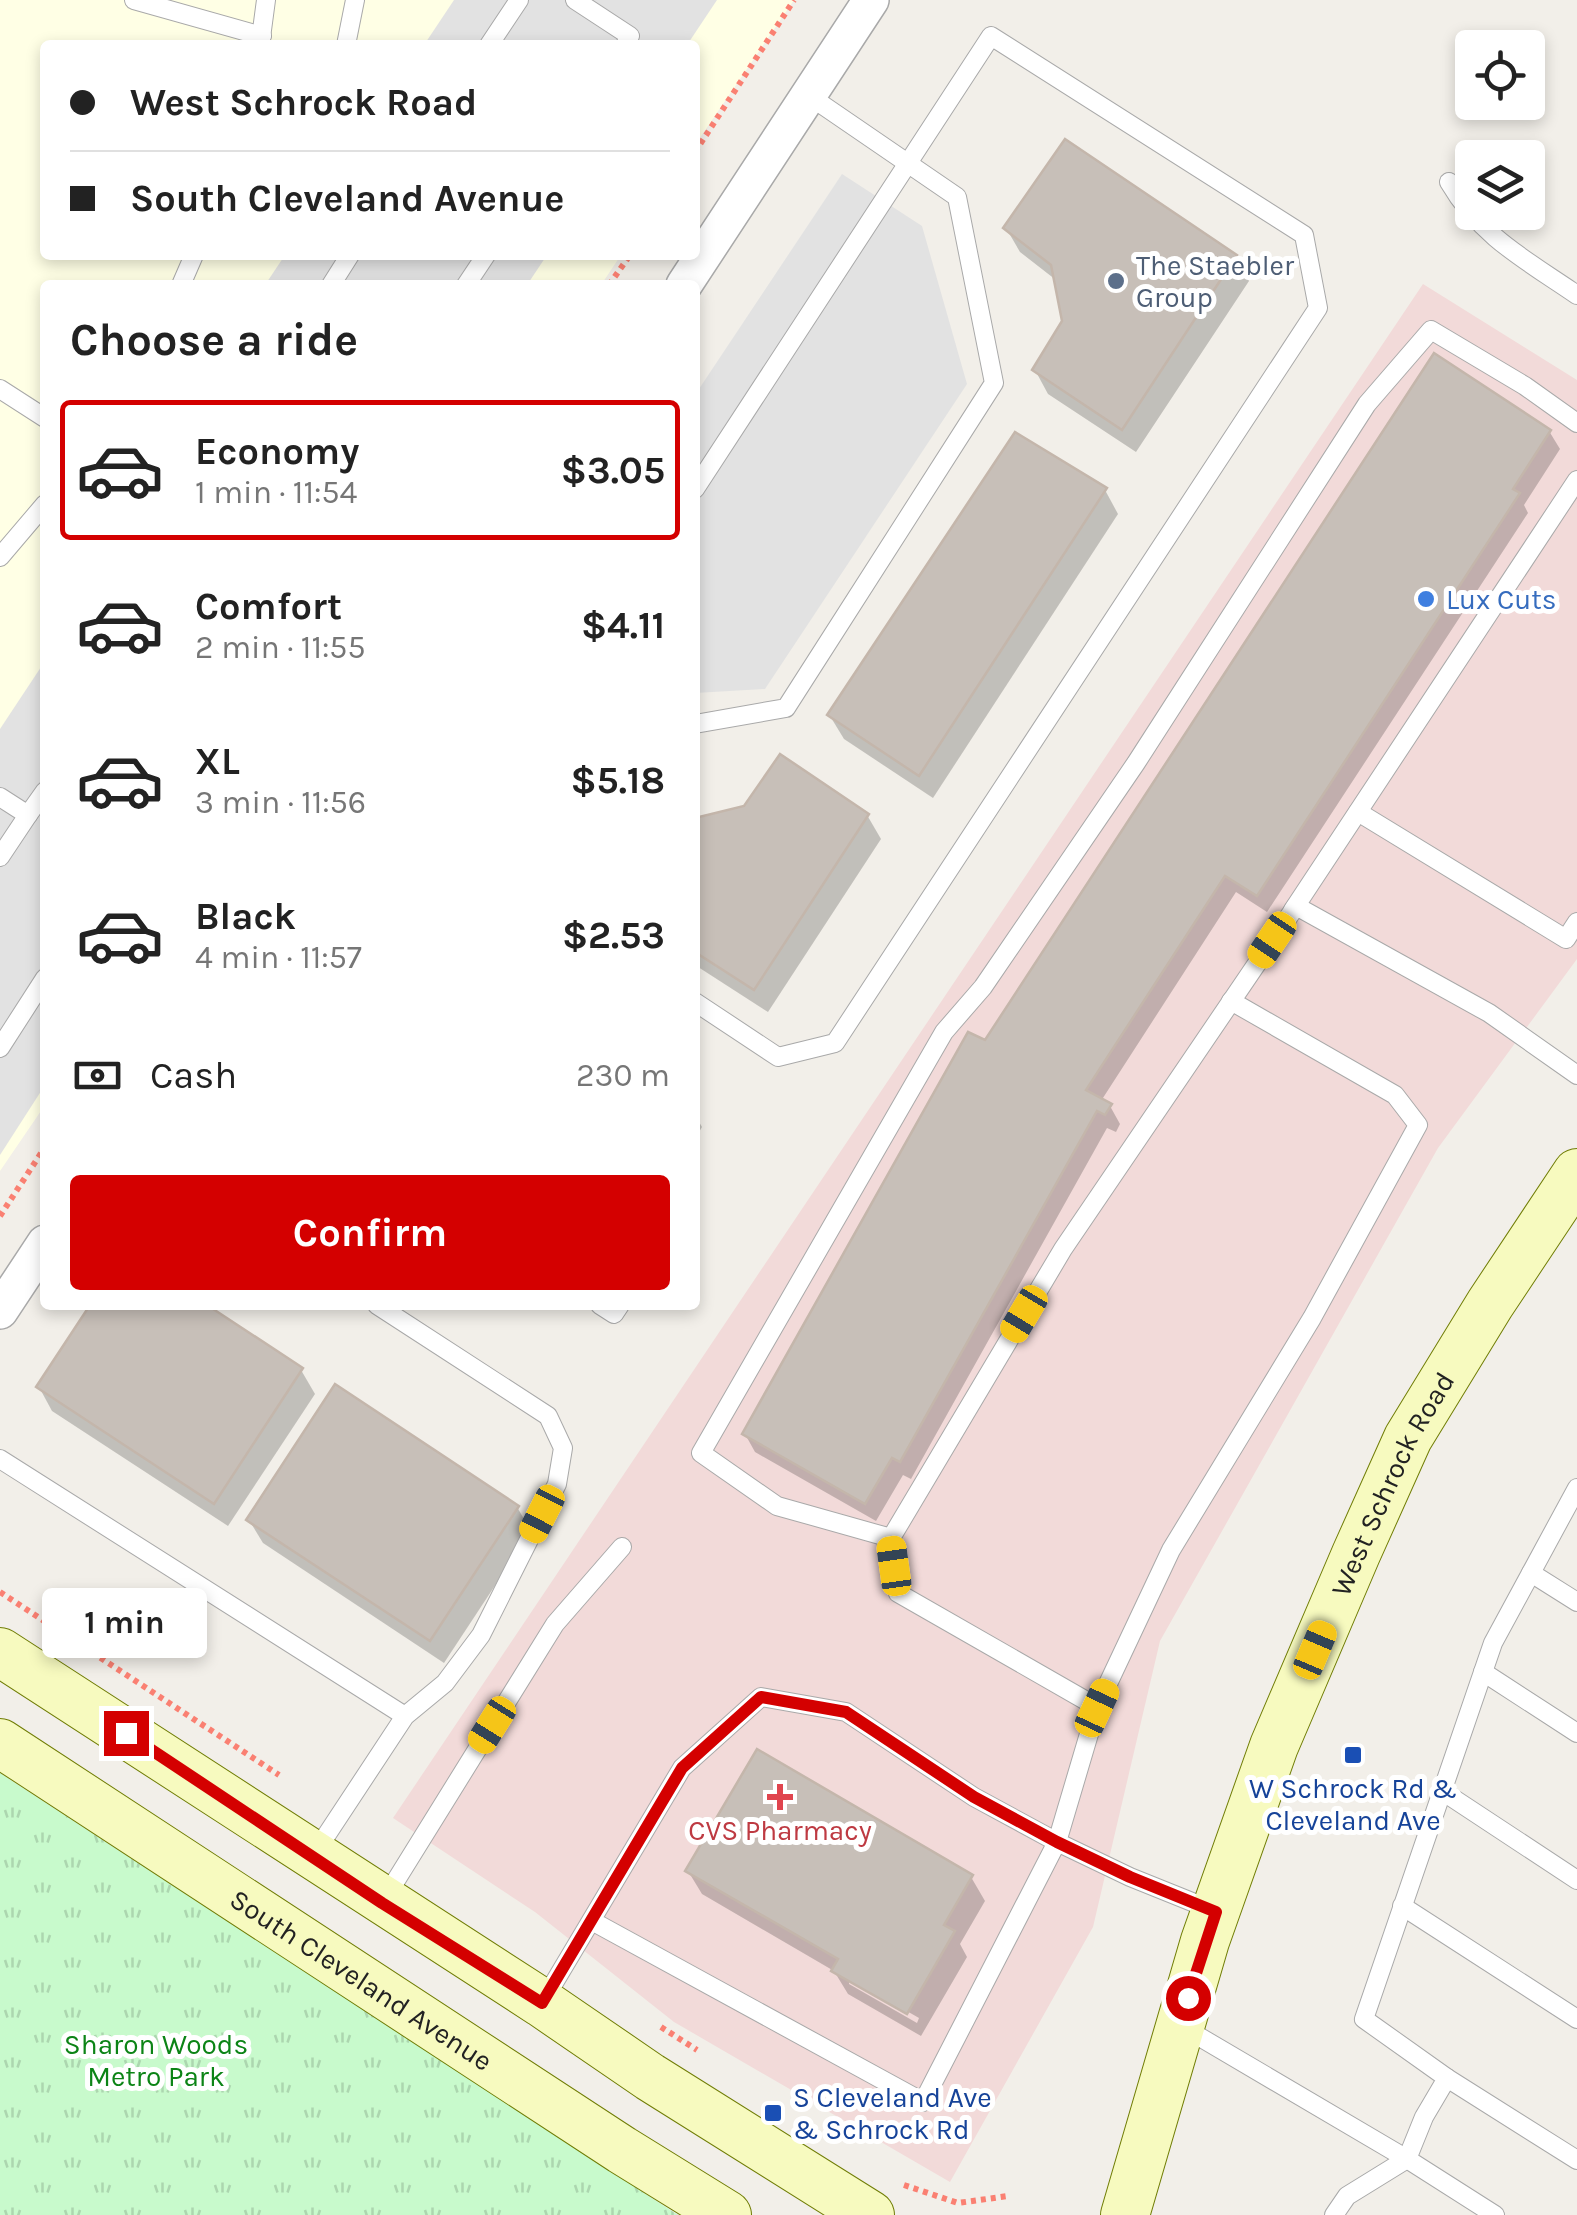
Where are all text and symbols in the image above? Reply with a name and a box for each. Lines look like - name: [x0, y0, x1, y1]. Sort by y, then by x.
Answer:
- map controls: [1455, 30, 1545, 230]
- button: locate: [1455, 30, 1545, 120]
- text: West Schrock Road: [130, 80, 477, 125]
- button: layers: [1455, 140, 1545, 230]
- text: South Cleveland Avenue: [130, 176, 564, 221]
- place label: The Staebler Group: [1136, 249, 1295, 314]
- marker: The Staebler Group: [1105, 270, 1127, 292]
- text: Choose a ride: [70, 314, 358, 366]
- icon: car: [75, 425, 165, 515]
- text: Economy: [195, 429, 359, 474]
- text: $3.05: [561, 448, 665, 493]
- text: 1 min · 11:54: [195, 474, 357, 511]
- icon: car: [75, 580, 165, 670]
- place label: Lux Cuts: [1446, 583, 1556, 616]
- text: Comfort: [195, 584, 342, 629]
- marker: Lux Cuts: [1415, 588, 1437, 610]
- text: $4.11: [581, 603, 665, 648]
- text: 2 min · 11:55: [195, 629, 366, 666]
- icon: car: [75, 735, 165, 825]
- text: XL: [195, 739, 240, 784]
- text: $5.18: [570, 758, 665, 803]
- text: 3 min · 11:56: [195, 784, 366, 821]
- icon: car: [75, 890, 165, 980]
- text: Black: [195, 894, 296, 939]
- car: [1243, 907, 1301, 973]
- text: $2.53: [562, 913, 665, 958]
- text: 4 min · 11:57: [195, 939, 362, 976]
- icon: cash: [70, 1048, 125, 1103]
- text: Cash: [150, 1053, 237, 1098]
- text: 230 m: [576, 1057, 670, 1094]
- button: Confirm: [70, 1175, 670, 1290]
- car: [996, 1281, 1052, 1347]
- street label: West Schrock Road: [1324, 1366, 1461, 1601]
- car: [515, 1480, 569, 1548]
- car: [875, 1534, 913, 1598]
- callout: 1 min: [44, 1588, 208, 1658]
- text: 1 min: [84, 1604, 165, 1641]
- car: [1289, 1617, 1341, 1683]
- car: [1071, 1674, 1123, 1742]
- car: [463, 1692, 521, 1758]
- route end: [104, 1711, 149, 1756]
- marker: W Schrock Rd & Cleveland Ave: [1342, 1744, 1364, 1766]
- place label: W Schrock Rd & Cleveland Ave: [1249, 1772, 1457, 1837]
- marker: CVS Pharmacy: [769, 1786, 791, 1808]
- place label: CVS Pharmacy: [688, 1814, 872, 1847]
- street label: South Cleveland Avenue: [224, 1882, 499, 2077]
- route start: [1166, 1976, 1211, 2021]
- park label: Sharon Woods Metro Park: [64, 2028, 248, 2093]
- place label: S Cleveland Ave & Schrock Rd: [793, 2081, 992, 2146]
- marker: S Cleveland Ave & Schrock Rd: [762, 2102, 784, 2124]

